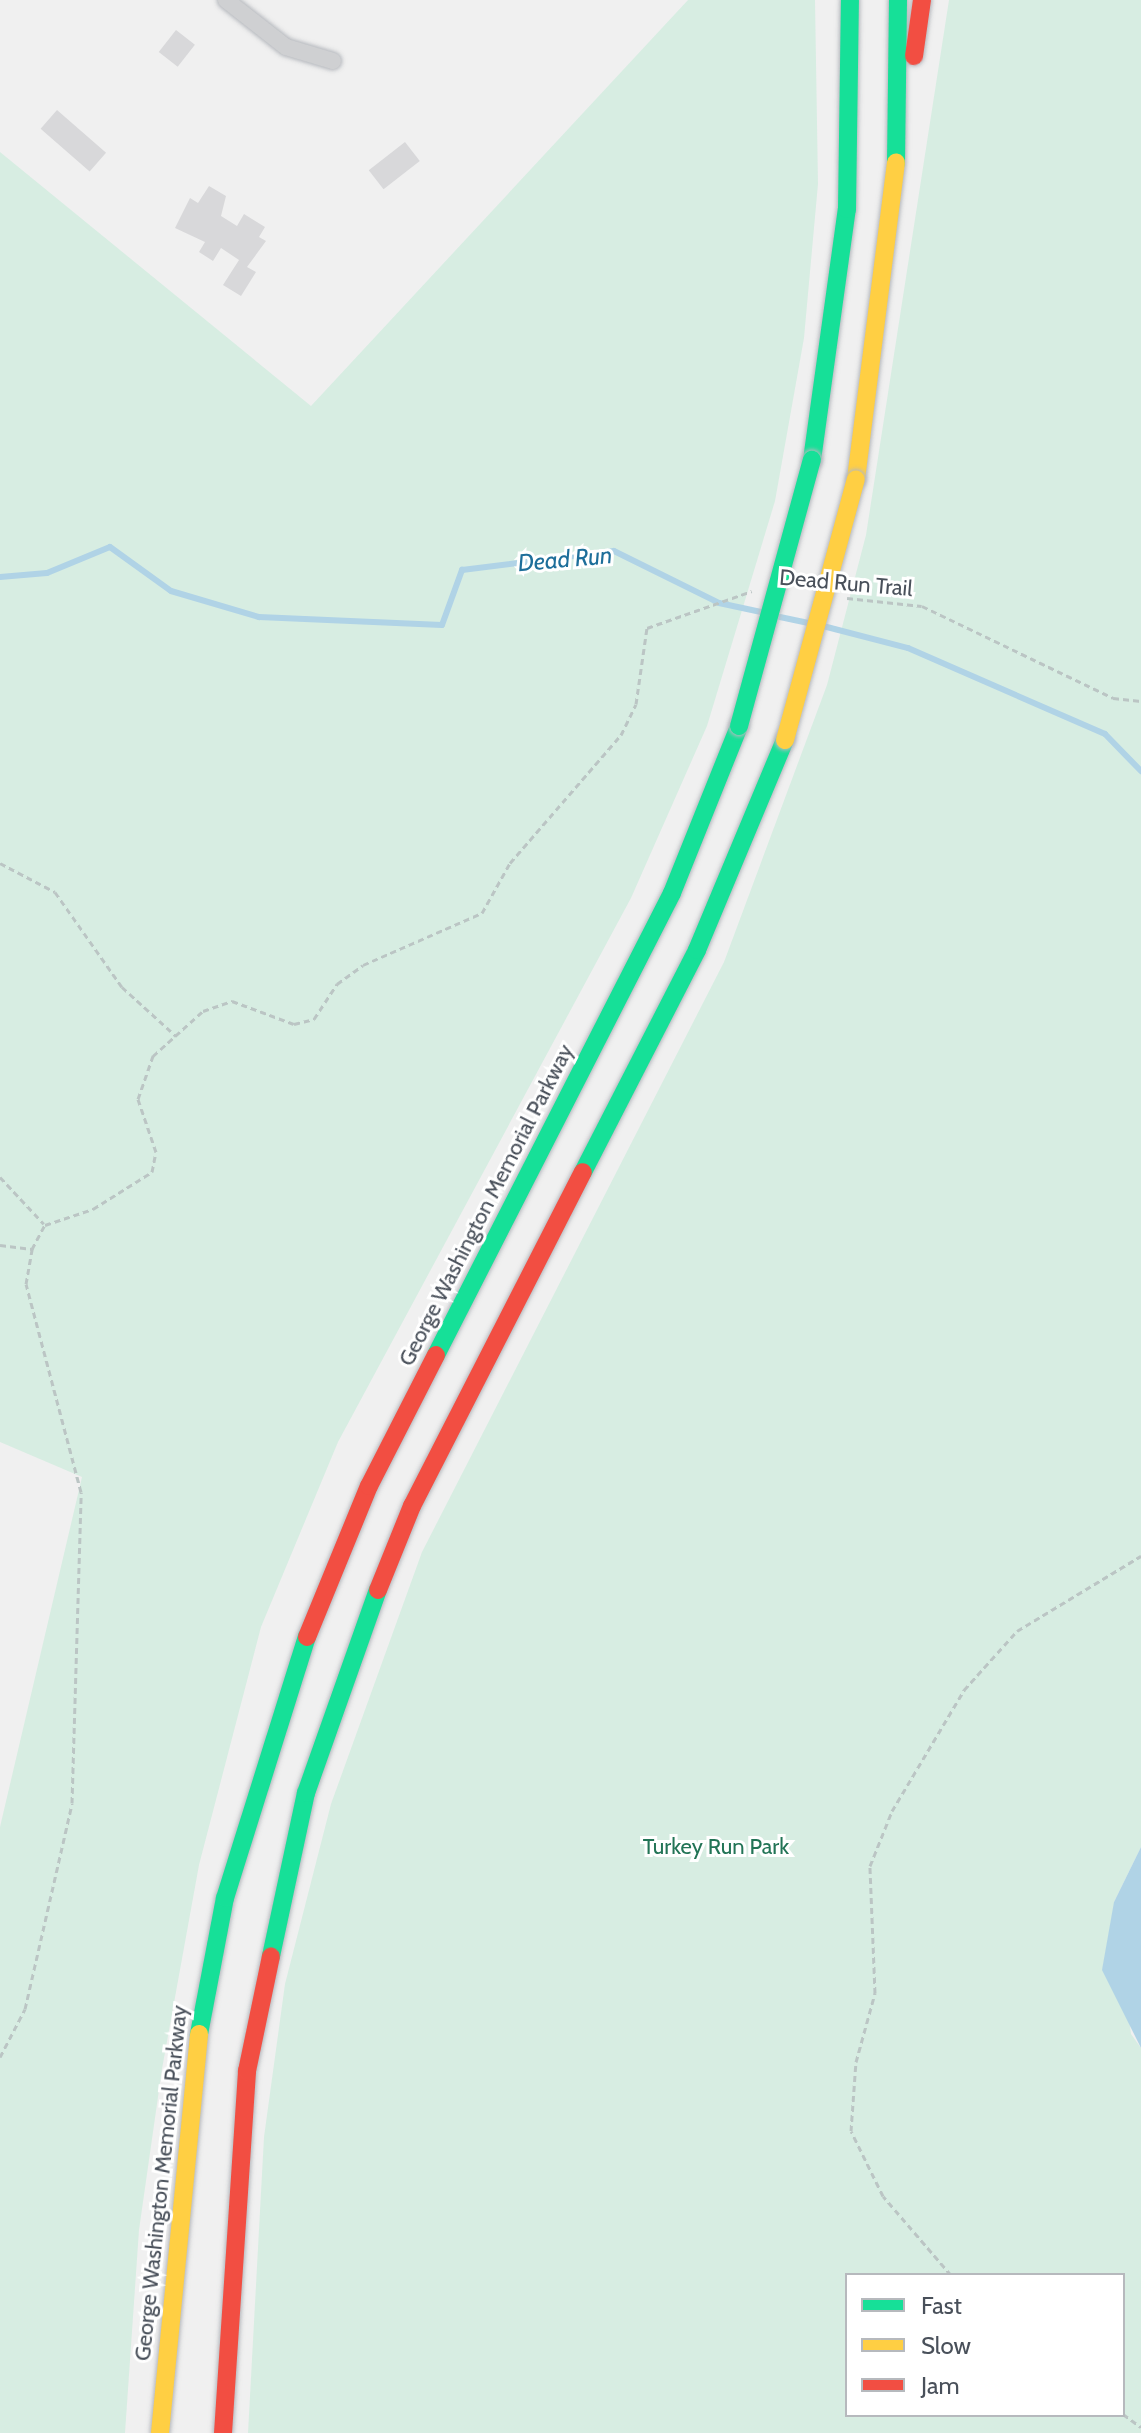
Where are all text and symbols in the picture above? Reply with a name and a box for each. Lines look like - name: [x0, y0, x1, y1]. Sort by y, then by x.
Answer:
- water label: Dead Run: [517, 541, 613, 577]
- street label: Dead Run Trail: [778, 564, 914, 602]
- street label: George Washington Memorial Parkway: [393, 1040, 579, 1370]
- park label: Turkey Run Park: [643, 1834, 789, 1860]
- street label: George Washington Memorial Parkway: [129, 2004, 193, 2362]
- legend: [845, 2273, 1125, 2417]
- text: Fast: [921, 2291, 962, 2320]
- text: Slow: [921, 2331, 971, 2360]
- text: Jam: [921, 2371, 959, 2400]

